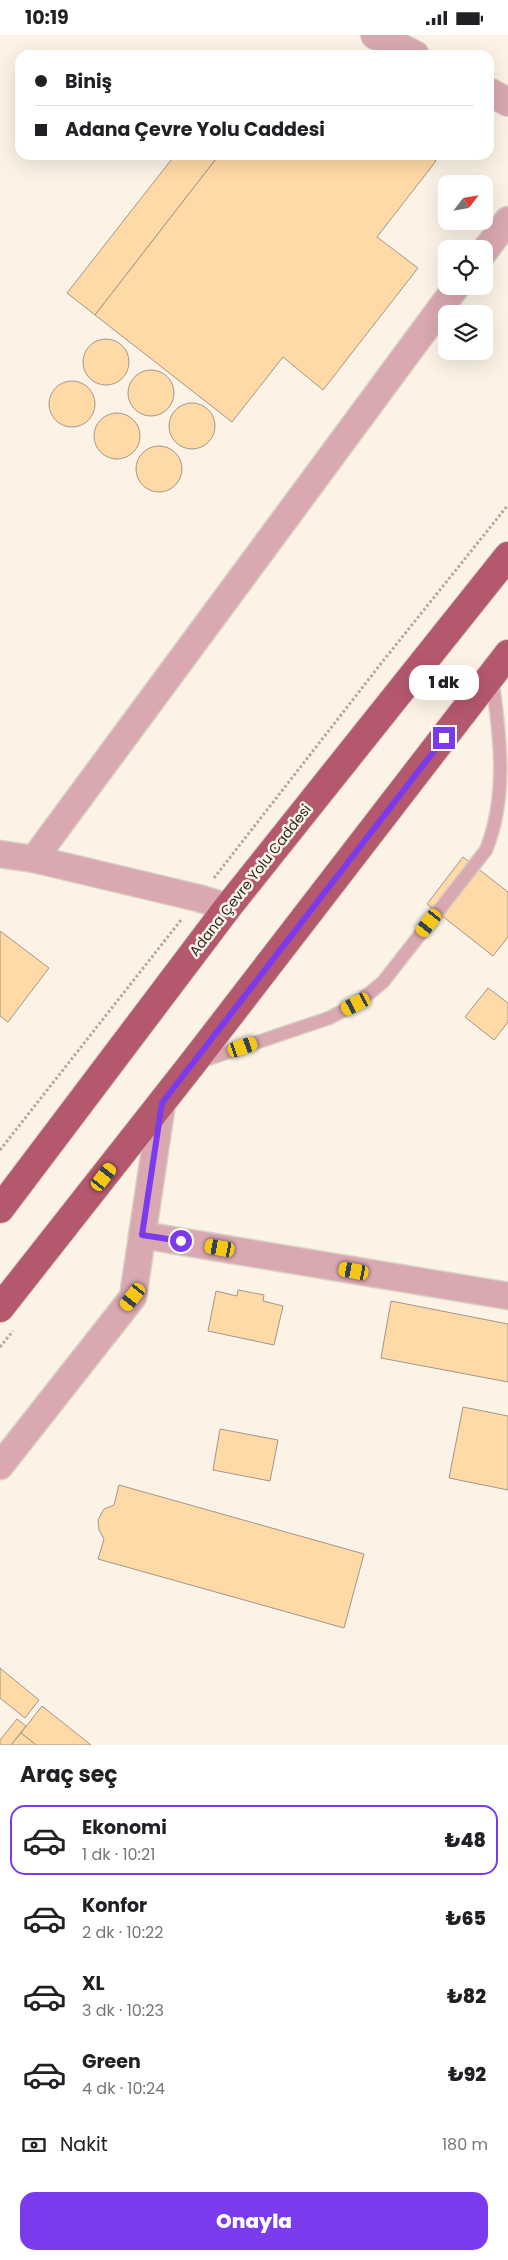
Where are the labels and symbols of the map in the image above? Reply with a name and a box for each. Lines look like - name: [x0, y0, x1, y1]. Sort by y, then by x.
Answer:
- north arrow: [438, 175, 492, 230]
- callout: 1 dk: [409, 665, 479, 701]
- route end: [433, 727, 455, 749]
- street label: Adana Çevre Yolu Caddesi: [184, 800, 316, 960]
- car: [413, 907, 444, 939]
- car: [339, 991, 372, 1017]
- car: [226, 1035, 259, 1059]
- car: [88, 1161, 119, 1193]
- route start: [170, 1230, 192, 1252]
- car: [203, 1238, 236, 1258]
- car: [337, 1261, 370, 1281]
- car: [117, 1281, 148, 1313]

